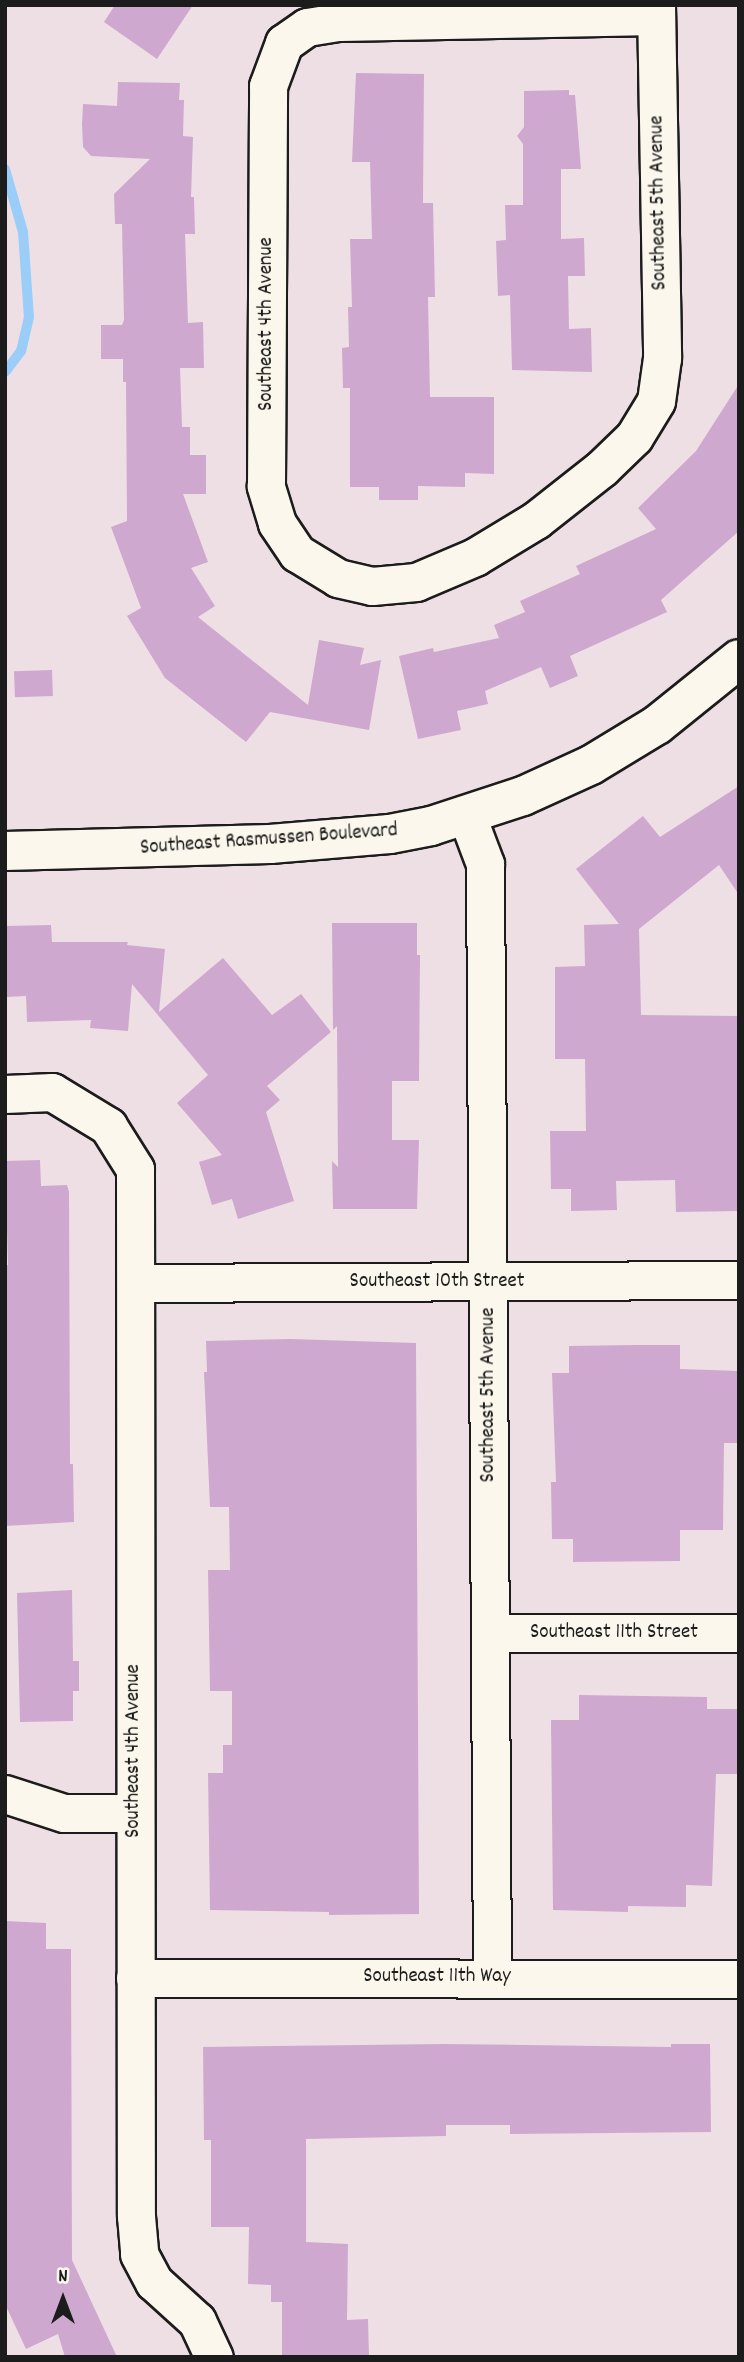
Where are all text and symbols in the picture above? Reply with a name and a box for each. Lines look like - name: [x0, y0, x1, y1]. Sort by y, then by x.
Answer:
- street label: Southeast 5th Avenue: [645, 115, 673, 291]
- street label: Southeast 4th Avenue: [254, 237, 280, 411]
- street label: Southeast Rasmussen Boulevard: [139, 818, 399, 862]
- street label: Southeast 10th Street: [350, 1269, 524, 1295]
- street label: Southeast 5th Avenue: [476, 1308, 502, 1482]
- street label: Southeast 11th Street: [530, 1620, 698, 1646]
- street label: Southeast 4th Avenue: [121, 1664, 147, 1838]
- street label: Southeast 11th Way: [363, 1964, 511, 1990]
- north arrow: [28, 2264, 98, 2334]
- text: N: [58, 2264, 68, 2291]

